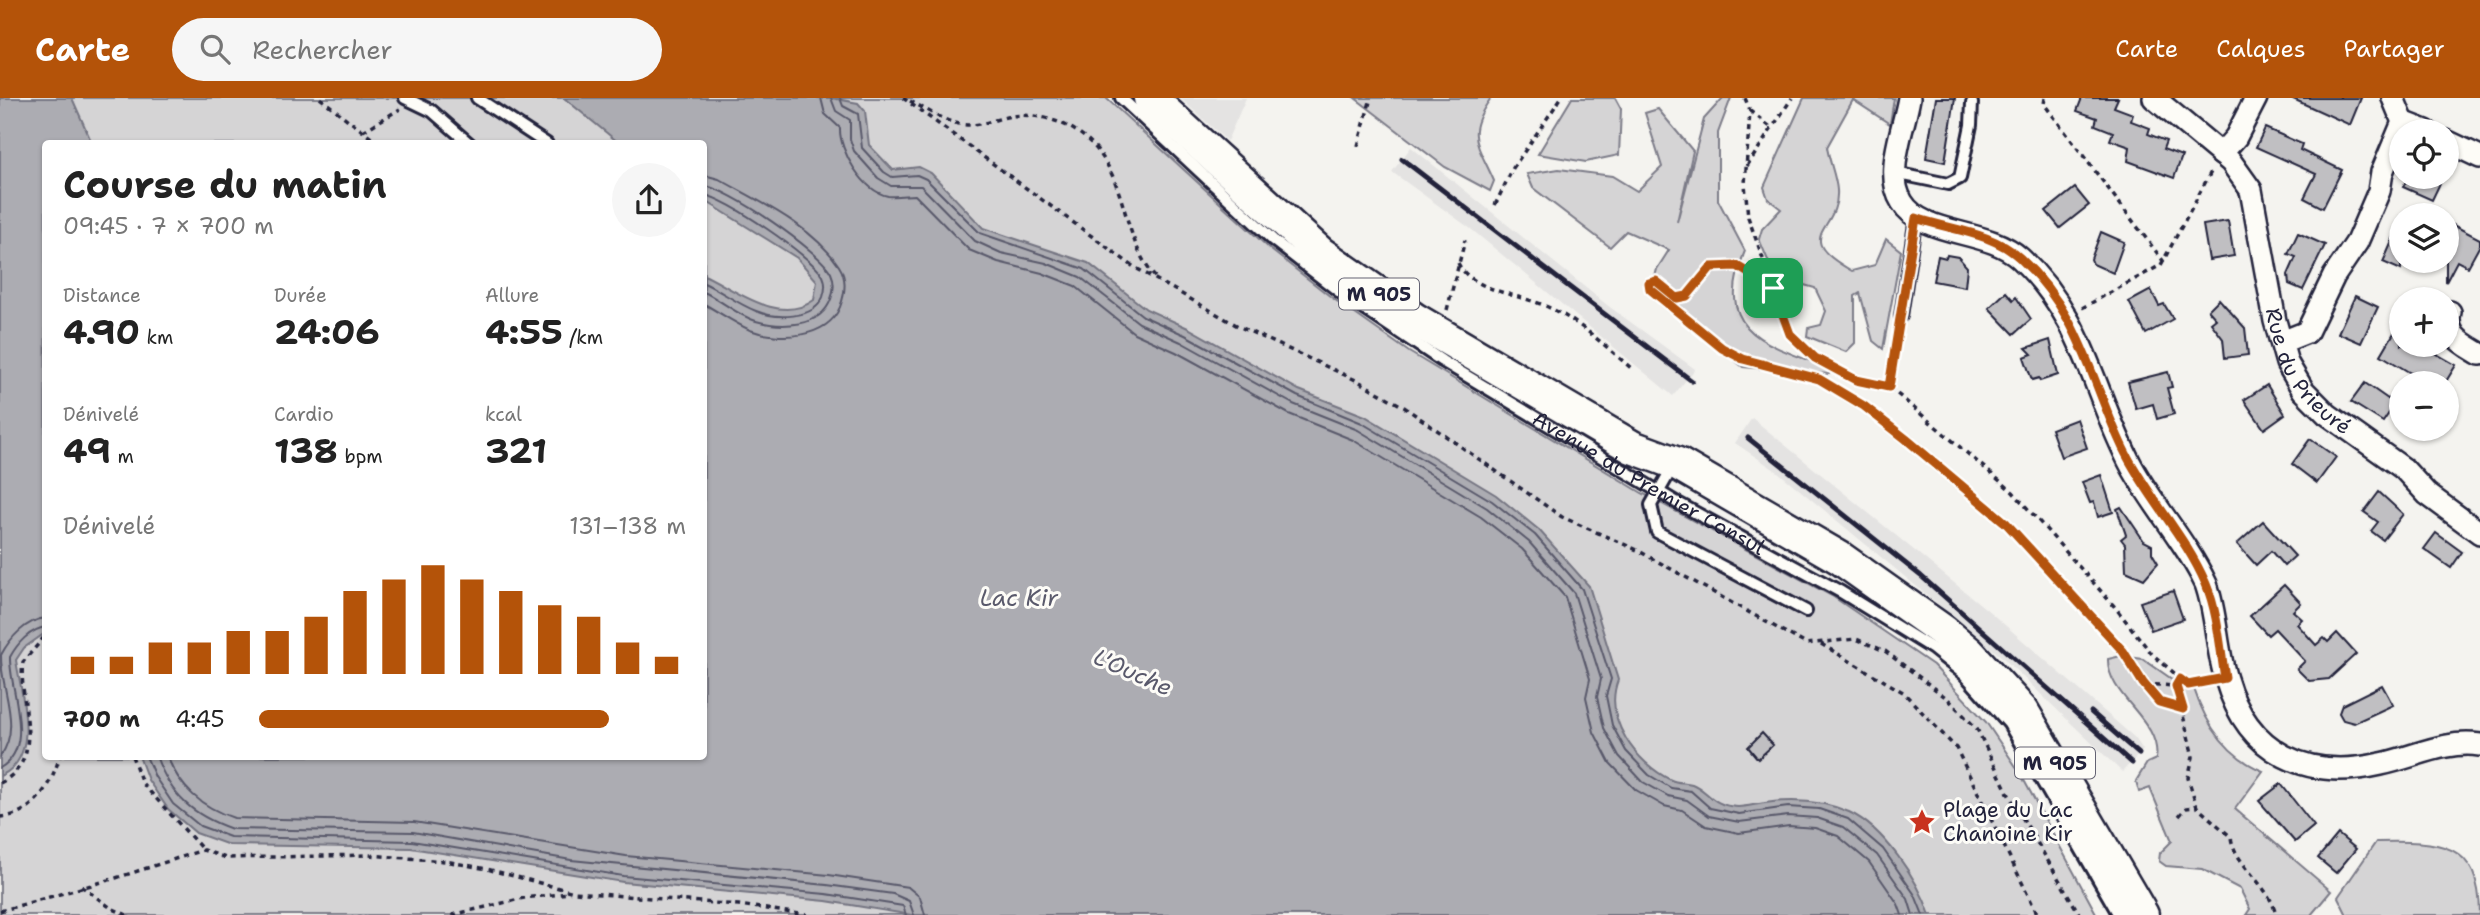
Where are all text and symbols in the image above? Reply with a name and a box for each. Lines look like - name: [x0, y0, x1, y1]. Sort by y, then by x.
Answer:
- search box: [172, 18, 662, 81]
- text: Carte: [35, 27, 130, 72]
- icon: search: [196, 30, 234, 68]
- text: Rechercher: [252, 32, 393, 67]
- text: Carte: [2115, 33, 2178, 65]
- text: Calques: [2216, 33, 2306, 65]
- text: Partager: [2344, 33, 2445, 65]
- map controls: [2389, 119, 2459, 441]
- button: locate: [2389, 119, 2459, 189]
- text: Course du matin: [63, 159, 387, 210]
- button: share: [612, 163, 686, 237]
- button: layers: [2389, 203, 2459, 273]
- text: 09:45 · 7 × 700 m: [63, 211, 274, 241]
- pin: [1743, 258, 1803, 318]
- icon: arrive: [1754, 269, 1792, 307]
- road number: M 905: [1339, 278, 1419, 310]
- text: Distance: [63, 283, 141, 308]
- text: Durée: [274, 283, 327, 308]
- text: Allure: [485, 283, 539, 308]
- button: +: [2389, 287, 2459, 357]
- street label: Rue du Prieuré: [2259, 306, 2357, 441]
- text: 4.90: [63, 308, 140, 355]
- text: 24:06: [274, 308, 380, 355]
- text: 4:55: [485, 308, 563, 355]
- text: km: [140, 325, 173, 350]
- text: /km: [563, 325, 603, 350]
- button: −: [2389, 371, 2459, 441]
- text: Dénivelé: [63, 402, 139, 427]
- text: Cardio: [274, 402, 334, 427]
- text: kcal: [485, 402, 522, 427]
- street label: Avenue du Premier Consul: [1527, 405, 1770, 562]
- text: 49: [63, 427, 111, 474]
- text: 138: [274, 427, 338, 474]
- text: 321: [485, 427, 547, 474]
- text: m: [111, 444, 134, 469]
- text: bpm: [338, 444, 383, 469]
- text: Dénivelé: [63, 511, 155, 541]
- text: 131–138 m: [569, 511, 686, 541]
- water label: Lac Kir: [980, 583, 1059, 613]
- water label: L'Ouche: [1089, 641, 1177, 703]
- text: 700 m: [63, 704, 140, 734]
- text: 4:45: [175, 704, 225, 734]
- road number: M 905: [2015, 748, 2095, 778]
- place label: Plage du Lac Chanoine Kir: [1943, 796, 2073, 848]
- place icon: Plage du Lac Chanoine Kir: [1907, 807, 1937, 837]

